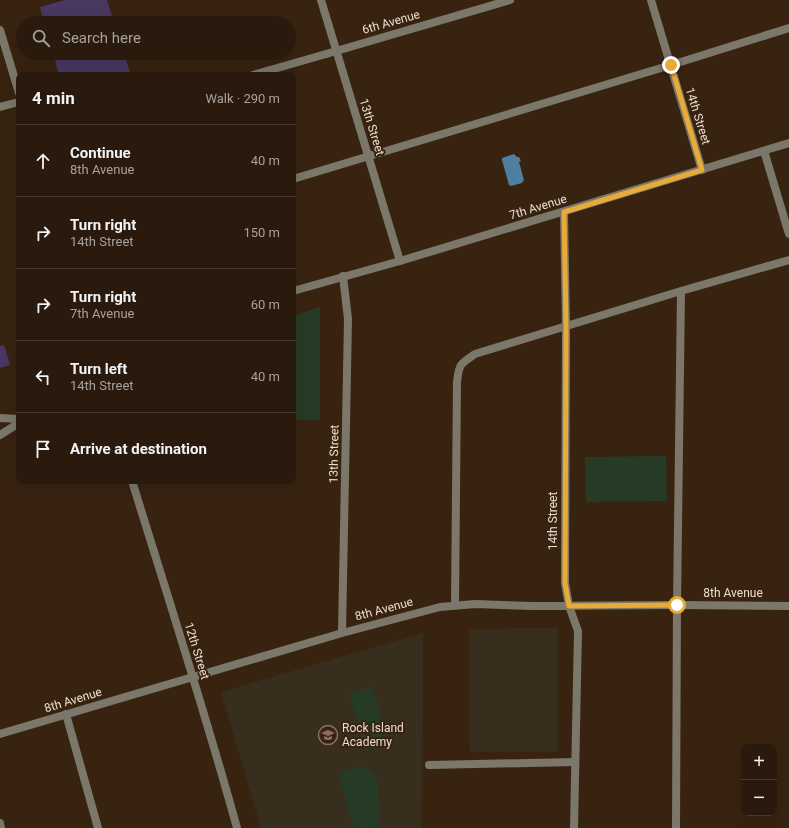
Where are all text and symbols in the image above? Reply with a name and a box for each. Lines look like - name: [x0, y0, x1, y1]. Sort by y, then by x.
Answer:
- street label: 6th Avenue: [360, 7, 422, 37]
- search box: [16, 16, 296, 60]
- icon: search: [30, 27, 52, 49]
- text: Search here: [62, 29, 141, 47]
- route end: [662, 56, 680, 74]
- street label: 14th Street: [683, 86, 713, 146]
- text: 4 min: [32, 88, 75, 108]
- text: Walk · 290 m: [205, 91, 280, 106]
- street label: 13th Street: [357, 97, 387, 157]
- text: Continue: [70, 144, 131, 162]
- icon: ahead: [32, 150, 54, 172]
- text: 40 m: [251, 153, 280, 168]
- text: 8th Avenue: [70, 162, 134, 177]
- street label: 7th Avenue: [508, 192, 568, 222]
- text: Turn right: [70, 216, 136, 234]
- icon: right: [32, 222, 54, 244]
- text: 150 m: [243, 225, 280, 240]
- text: 14th Street: [70, 234, 134, 249]
- text: Turn right: [70, 288, 136, 306]
- icon: right: [32, 294, 54, 316]
- text: 60 m: [251, 297, 280, 312]
- text: 7th Avenue: [70, 306, 134, 321]
- text: Turn left: [70, 360, 127, 378]
- icon: left: [32, 366, 54, 388]
- text: 40 m: [251, 369, 280, 384]
- text: 14th Street: [70, 378, 134, 393]
- street label: 13th Street: [326, 424, 342, 483]
- icon: arrive: [32, 438, 54, 460]
- text: Arrive at destination: [70, 440, 207, 458]
- street label: 14th Street: [546, 492, 560, 550]
- street label: 8th Avenue: [703, 586, 763, 600]
- street label: 8th Avenue: [353, 595, 415, 623]
- route start: [668, 596, 686, 614]
- street label: 12th Street: [182, 621, 212, 681]
- street label: 8th Avenue: [43, 685, 103, 715]
- place label: Rock Island Academy: [342, 721, 404, 749]
- school or university icon: Rock Island Academy: [317, 724, 339, 746]
- map controls: [741, 744, 777, 816]
- button: +: [741, 744, 777, 780]
- button: −: [741, 780, 777, 816]

